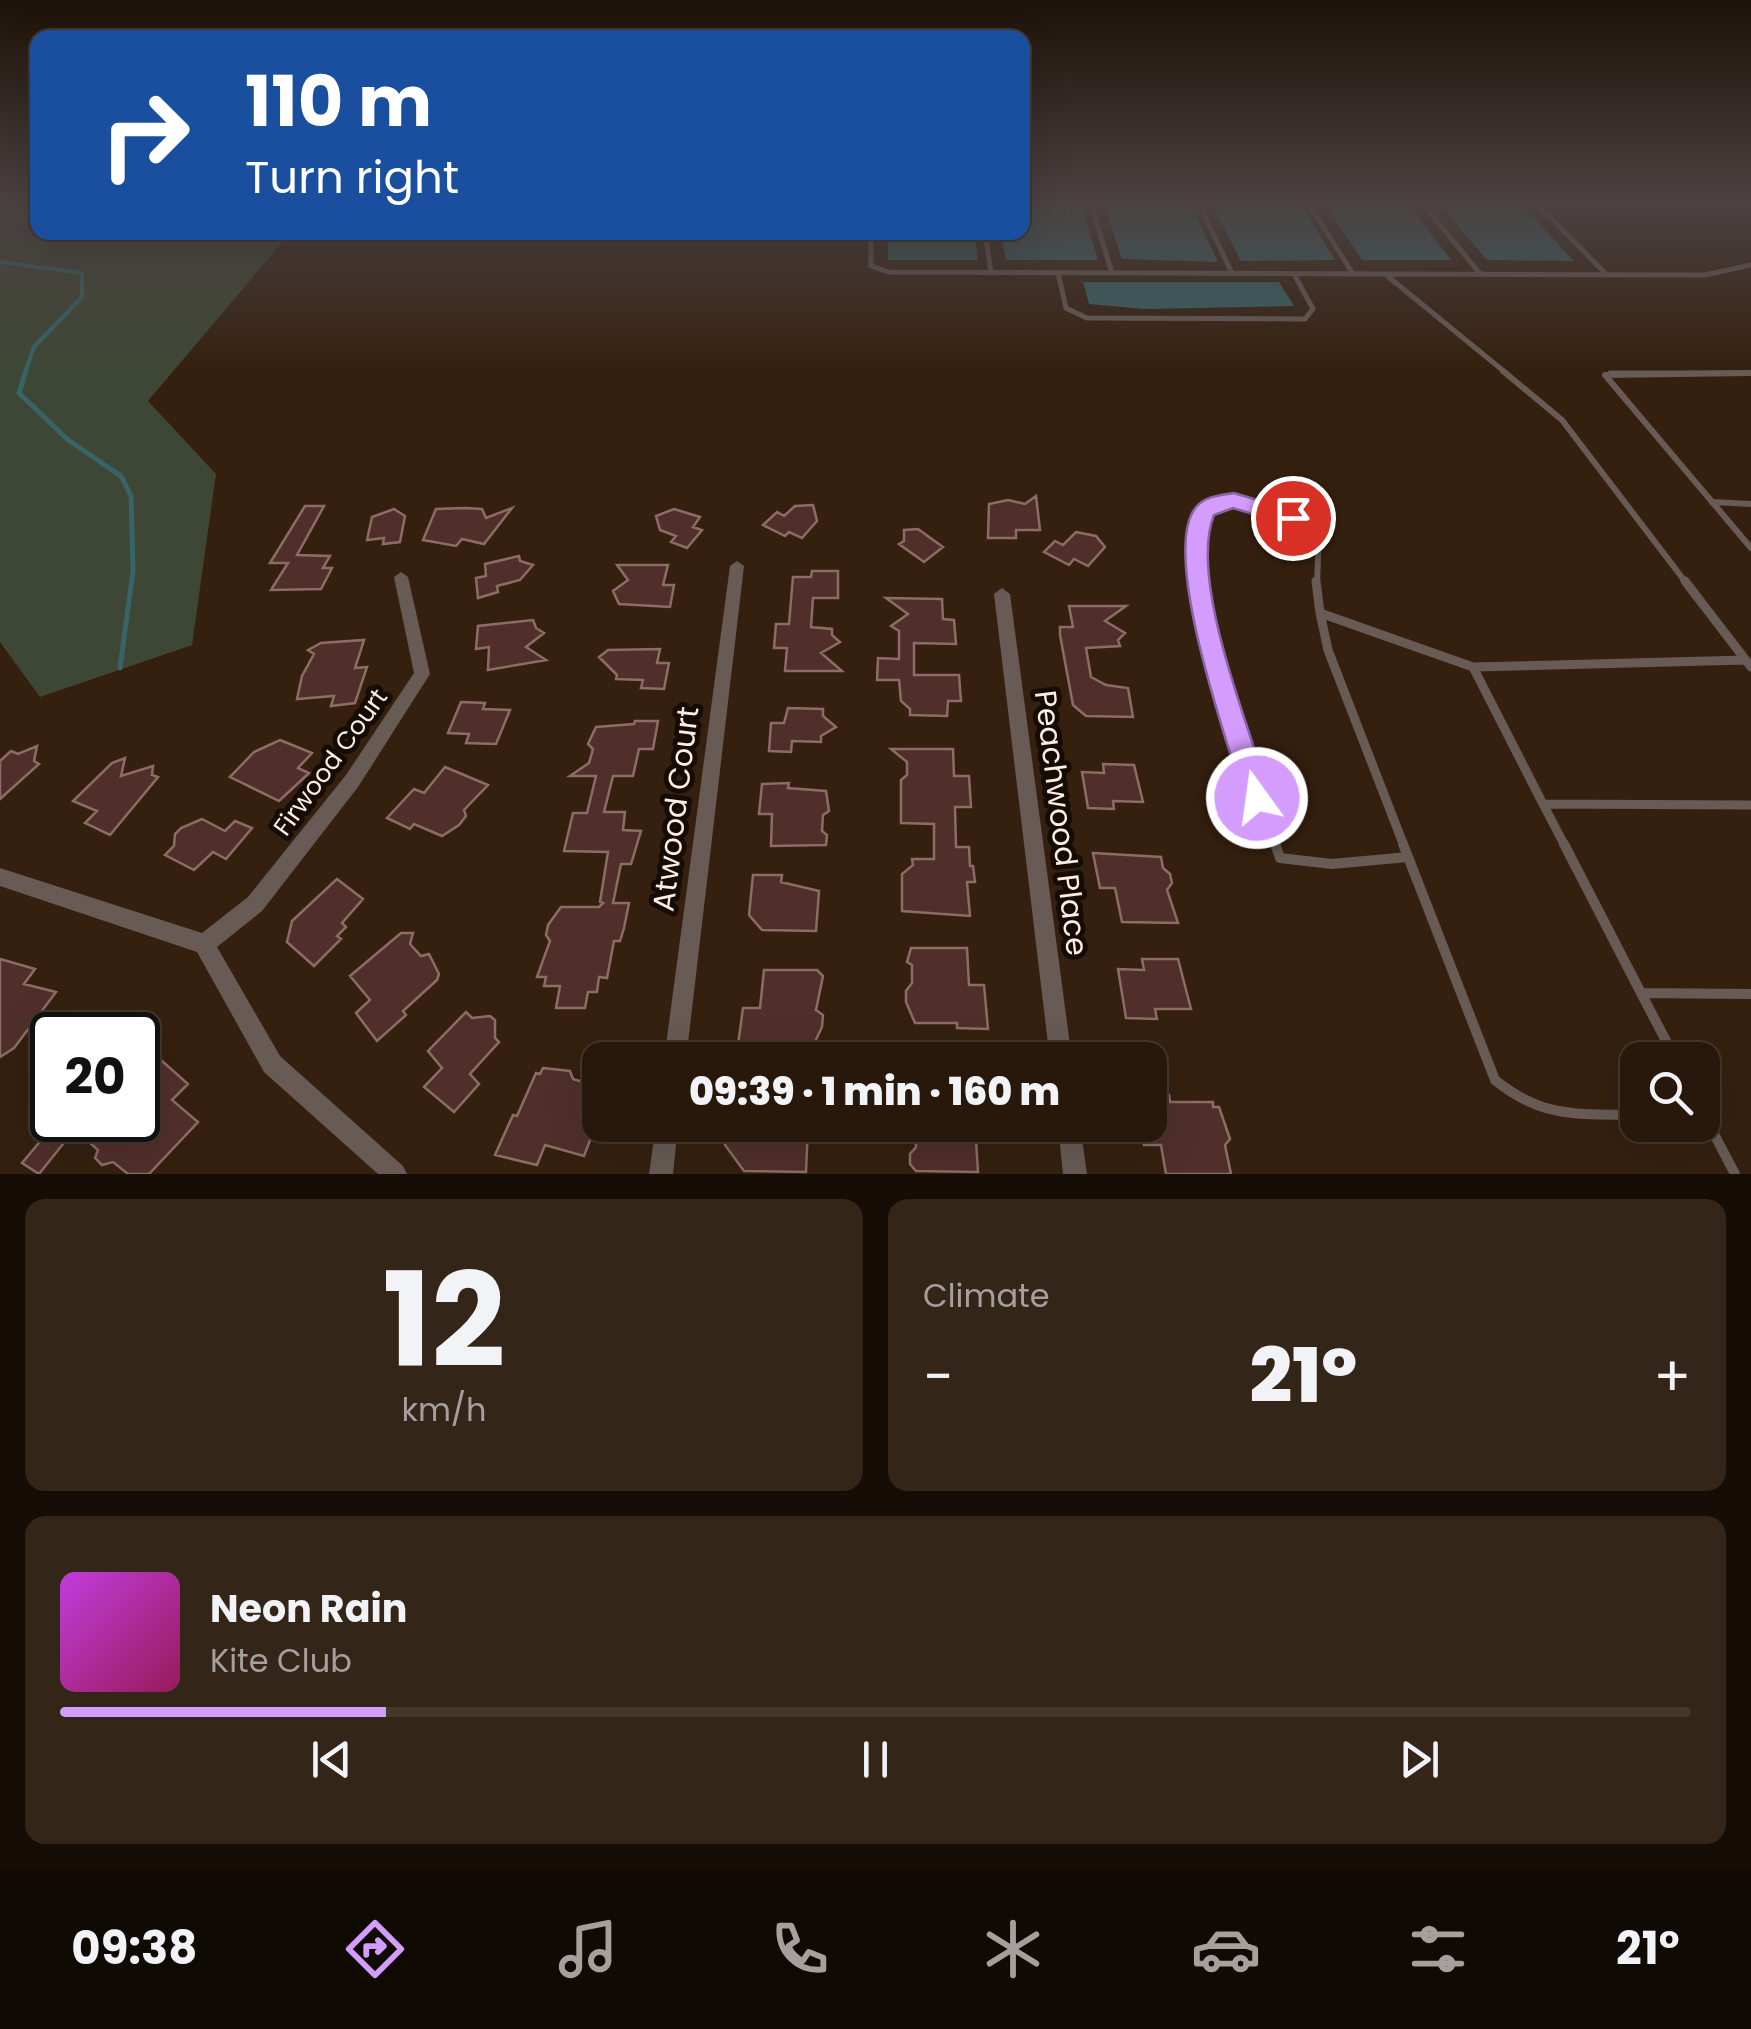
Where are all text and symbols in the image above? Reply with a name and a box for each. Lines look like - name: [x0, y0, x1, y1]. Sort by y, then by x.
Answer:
- text: 110 m: [245, 52, 432, 151]
- icon: right: [80, 70, 210, 200]
- text: Turn right: [245, 146, 459, 209]
- pin: [1251, 476, 1336, 561]
- icon: arrive: [1266, 491, 1321, 546]
- street label: Firwood Court: [265, 682, 396, 843]
- street label: Peachwood Place: [1024, 688, 1099, 958]
- street label: Atwood Court: [642, 704, 709, 914]
- position arrow: [1205, 746, 1309, 850]
- speed limit sign: 20: [30, 1012, 160, 1142]
- map controls: [1620, 1042, 1720, 1142]
- button: search: [1620, 1042, 1720, 1142]
- text: 09:39 · 1 min · 160 m: [689, 1065, 1060, 1118]
- text: 12: [382, 1229, 506, 1412]
- text: Climate: [923, 1273, 1050, 1318]
- text: 21°: [1250, 1323, 1357, 1428]
- text: −: [923, 1338, 953, 1415]
- text: +: [1653, 1338, 1691, 1415]
- text: km/h: [401, 1387, 487, 1432]
- text: Neon Rain: [210, 1582, 407, 1635]
- text: Kite Club: [210, 1638, 352, 1683]
- icon: previous: [304, 1732, 359, 1787]
- icon: pause: [848, 1732, 903, 1787]
- icon: next: [1392, 1732, 1447, 1787]
- icon: directions: [340, 1914, 410, 1984]
- icon: music: [553, 1914, 623, 1984]
- icon: phone: [765, 1914, 835, 1984]
- icon: climate: [978, 1914, 1048, 1984]
- icon: car: [1191, 1914, 1261, 1984]
- icon: filters: [1403, 1914, 1473, 1984]
- text: 09:38: [71, 1917, 198, 1980]
- text: 21°: [1616, 1917, 1680, 1980]

